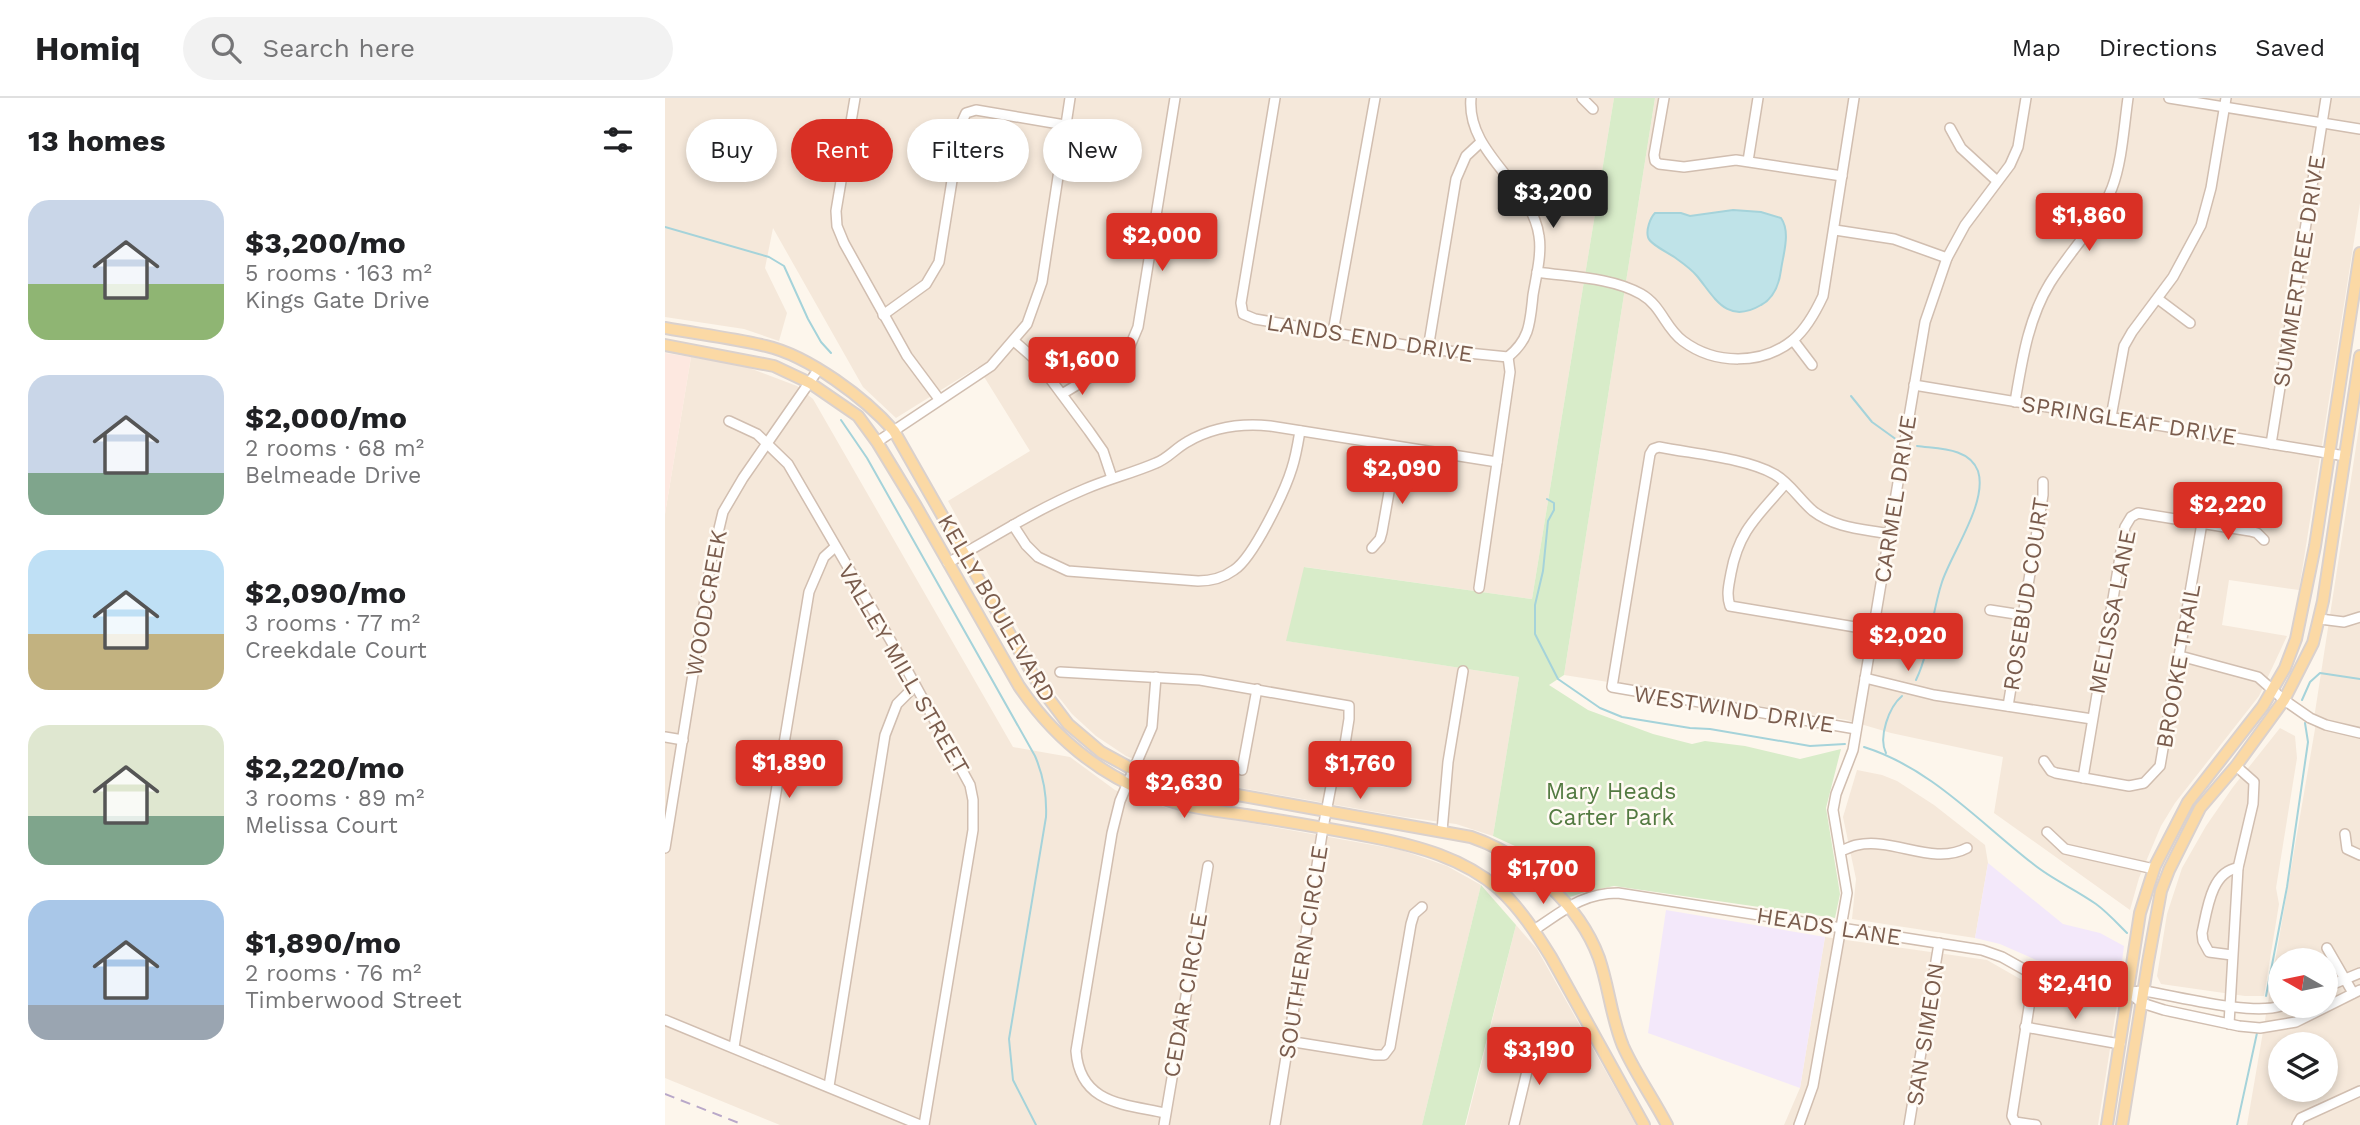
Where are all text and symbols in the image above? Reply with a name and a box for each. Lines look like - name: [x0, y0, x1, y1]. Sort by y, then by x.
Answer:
- search box: [183, 17, 673, 80]
- text: Homiq: [35, 29, 141, 68]
- icon: search: [207, 29, 245, 67]
- text: Search here: [263, 33, 415, 63]
- text: Map: [2012, 34, 2061, 62]
- text: Directions: [2099, 34, 2217, 62]
- text: Saved: [2255, 34, 2325, 62]
- chip: Buy: [686, 119, 777, 182]
- chip: Rent: [791, 119, 893, 182]
- chip: Filters: [907, 119, 1029, 182]
- chip: New: [1043, 119, 1142, 182]
- icon: filters: [599, 121, 637, 159]
- text: 13 homes: [28, 123, 165, 158]
- street label: SUMMERTREE DRIVE: [2268, 153, 2331, 389]
- pin: $3,200: [1496, 170, 1610, 230]
- text: $3,200: [1514, 179, 1592, 206]
- pin: $1,860: [2032, 194, 2146, 253]
- text: $1,860: [2052, 202, 2126, 229]
- pin: $2,000: [1105, 214, 1219, 273]
- text: $2,000: [1122, 222, 1202, 249]
- text: $3,200/mo: [245, 225, 406, 260]
- icon: home: [84, 228, 168, 312]
- text: 5 rooms · 163 m²: [245, 260, 432, 287]
- text: Kings Gate Drive: [245, 287, 430, 314]
- street label: LANDS END DRIVE: [1264, 309, 1475, 368]
- pin: $1,600: [1025, 338, 1139, 397]
- text: $1,600: [1045, 346, 1119, 373]
- street label: SPRINGLEAF DRIVE: [2019, 390, 2239, 451]
- text: $2,000/mo: [245, 400, 407, 435]
- icon: home: [84, 403, 168, 487]
- street label: CARMEL DRIVE: [1869, 413, 1922, 585]
- text: 2 rooms · 68 m²: [245, 435, 424, 462]
- pin: $2,090: [1345, 446, 1459, 506]
- text: $2,090: [1363, 455, 1441, 482]
- text: Belmeade Drive: [245, 462, 421, 489]
- pin: $2,220: [2171, 482, 2285, 542]
- text: $2,220: [2189, 491, 2267, 518]
- street label: ROSEBUD COURT: [1998, 495, 2055, 693]
- street label: KELLY BOULEVARD: [932, 510, 1061, 707]
- street label: WOODCREEK: [680, 528, 733, 679]
- street label: MELISSA LANE: [2083, 528, 2142, 697]
- street label: VALLEY MILL STREET: [832, 559, 975, 779]
- text: $2,090/mo: [245, 575, 406, 610]
- icon: home: [84, 578, 168, 662]
- street label: BROOKE TRAIL: [2151, 582, 2206, 750]
- text: 3 rooms · 77 m²: [245, 610, 420, 637]
- pin: $2,020: [1851, 614, 1965, 673]
- text: $2,020: [1869, 622, 1947, 649]
- text: Creekdale Court: [245, 637, 427, 664]
- street label: WESTWIND DRIVE: [1631, 680, 1836, 739]
- pin: $1,890: [732, 740, 846, 800]
- pin: $1,760: [1303, 742, 1417, 801]
- text: $1,890: [752, 749, 826, 776]
- text: $2,220/mo: [245, 750, 404, 785]
- text: $1,760: [1324, 750, 1396, 777]
- icon: home: [84, 753, 168, 837]
- pin: $2,630: [1127, 760, 1241, 820]
- text: $2,630: [1145, 769, 1223, 796]
- park label: Mary Heads Carter Park: [1546, 778, 1676, 831]
- text: 3 rooms · 89 m²: [245, 785, 424, 812]
- text: Melissa Court: [245, 812, 398, 839]
- street label: SOUTHERN CIRCLE: [1273, 843, 1334, 1061]
- pin: $1,700: [1486, 846, 1600, 906]
- text: $1,700: [1507, 855, 1579, 882]
- street label: HEADS LANE: [1755, 902, 1903, 951]
- street label: CEDAR CIRCLE: [1158, 911, 1213, 1080]
- text: $1,890/mo: [245, 925, 401, 960]
- icon: home: [84, 928, 168, 1012]
- north arrow: [2268, 948, 2338, 1018]
- map controls: [2268, 948, 2338, 1102]
- text: 2 rooms · 76 m²: [245, 960, 421, 987]
- street label: SAN SIMEON: [1901, 961, 1950, 1107]
- pin: $2,410: [2018, 962, 2132, 1021]
- text: $2,410: [2038, 970, 2112, 997]
- text: Timberwood Street: [245, 987, 462, 1014]
- pin: $3,190: [1482, 1028, 1596, 1087]
- button: layers: [2268, 1032, 2338, 1102]
- text: $3,190: [1503, 1036, 1575, 1063]

